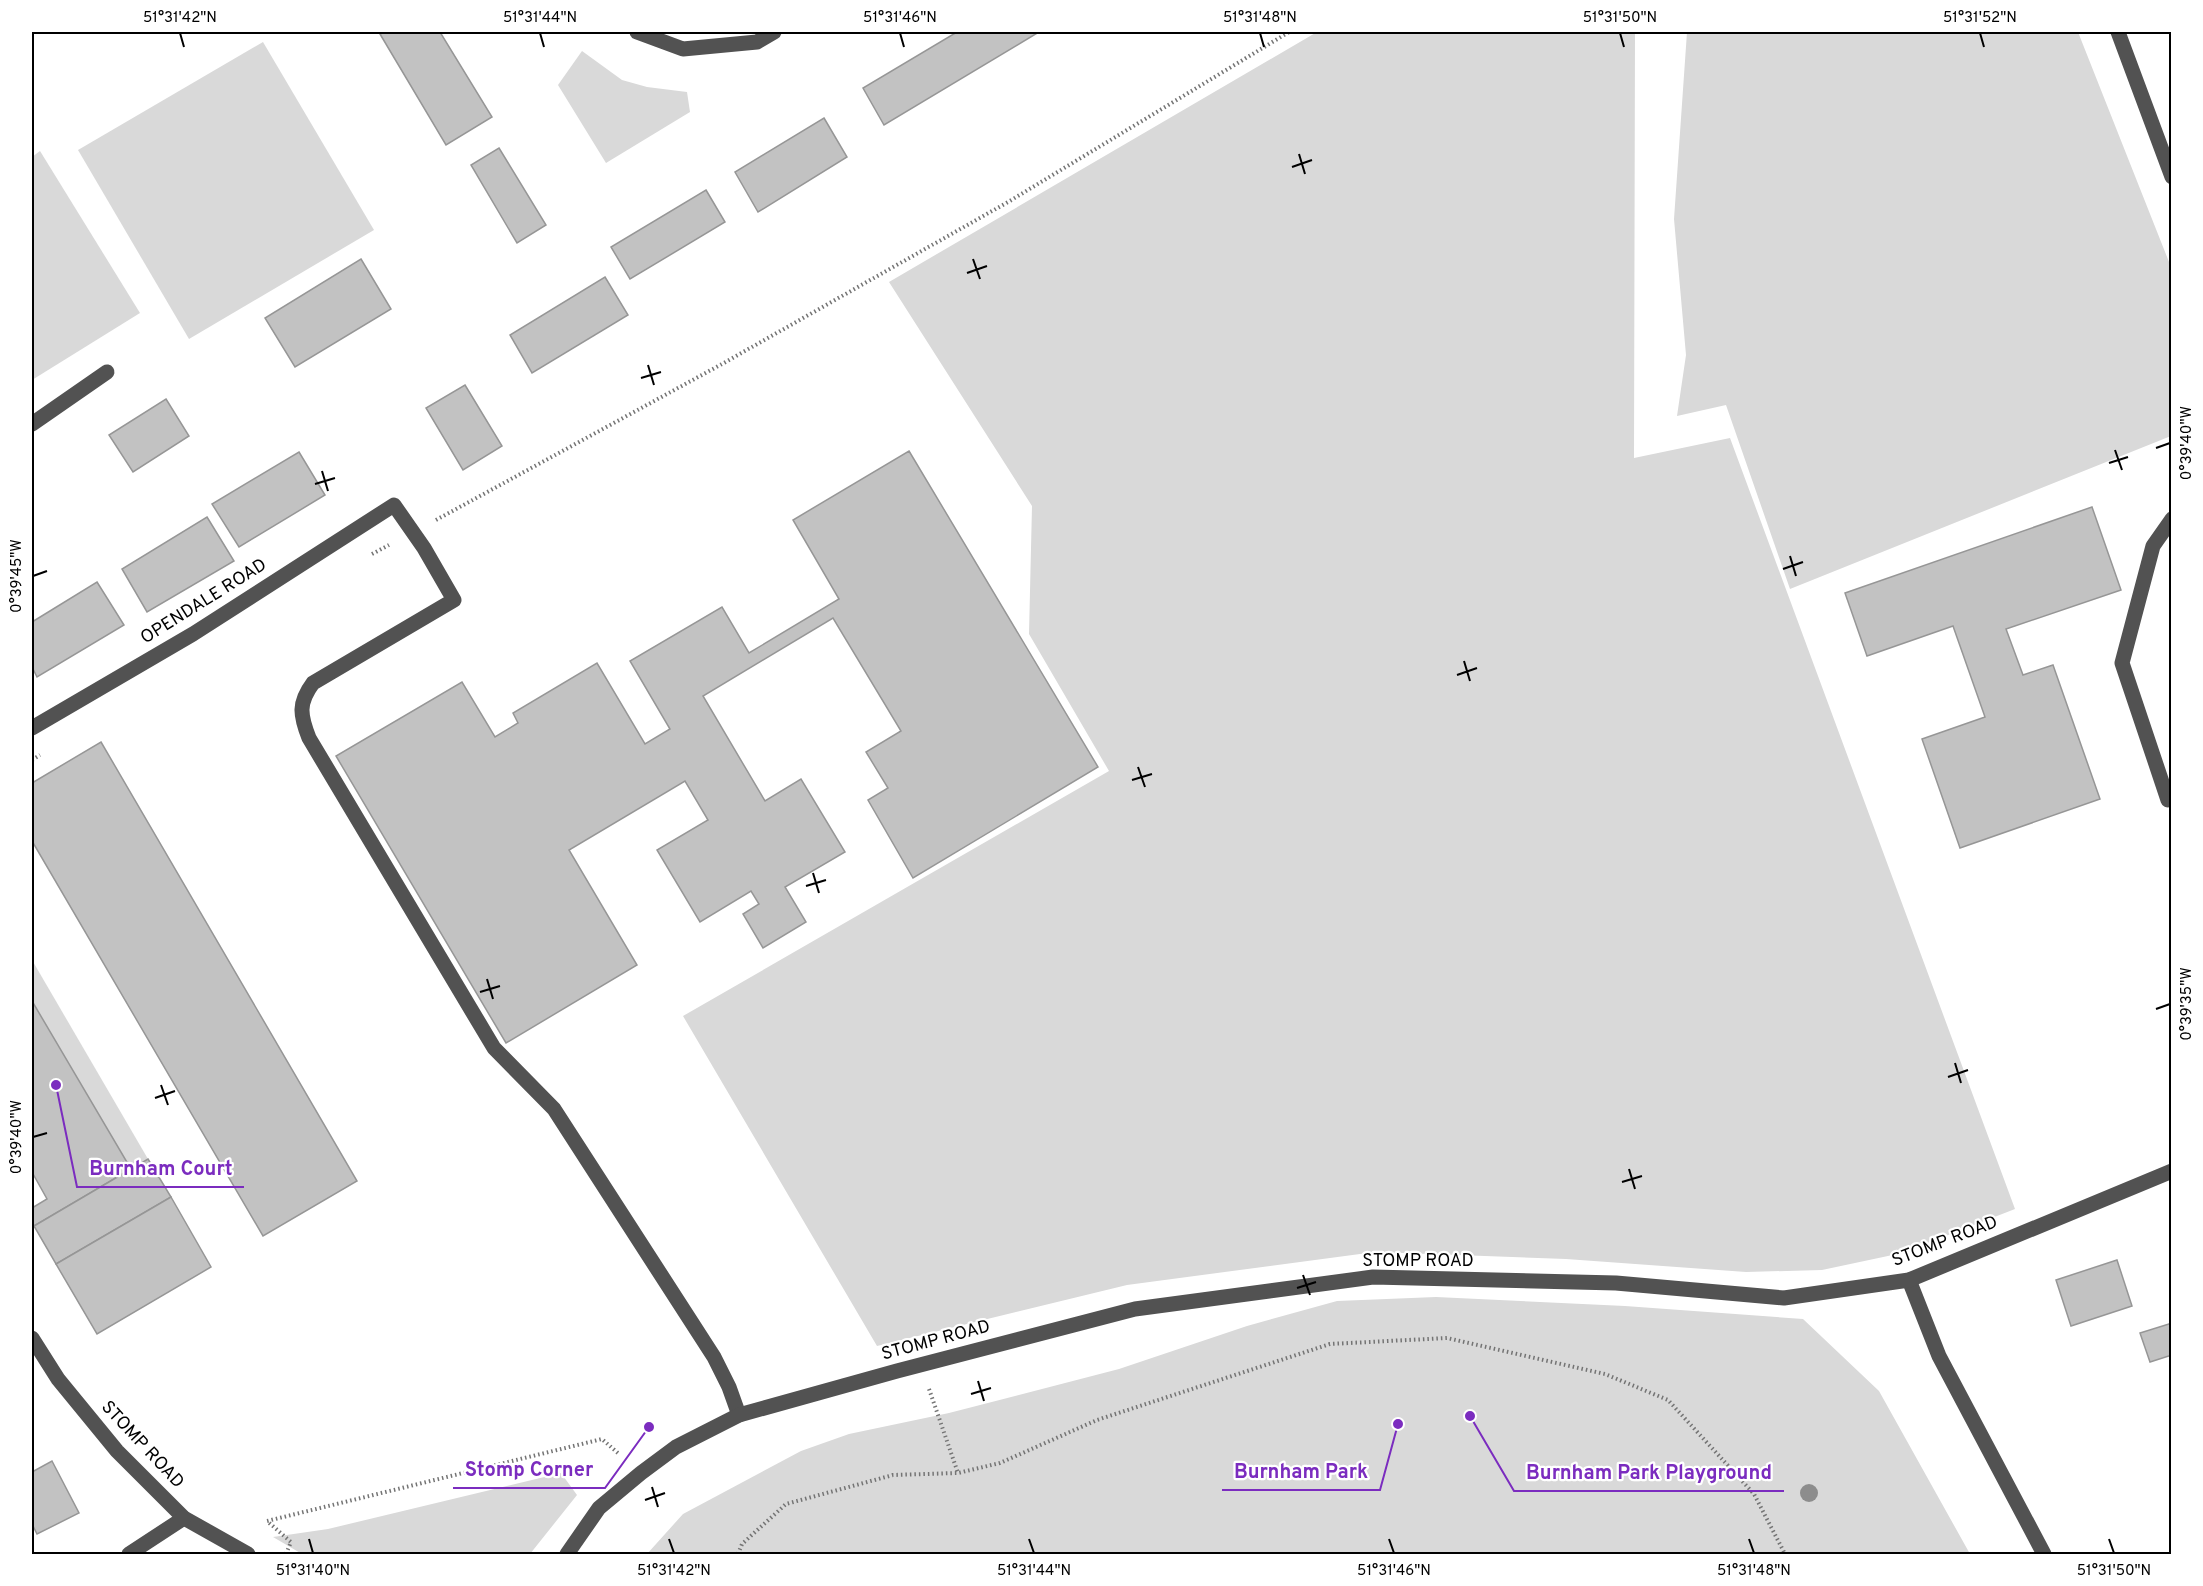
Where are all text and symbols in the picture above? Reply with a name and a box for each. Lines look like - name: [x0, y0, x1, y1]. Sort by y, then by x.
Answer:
- text: 51°31'42"N: [143, 9, 217, 28]
- text: 51°31'44"N: [503, 9, 577, 28]
- text: 51°31'46"N: [863, 9, 937, 28]
- text: 51°31'48"N: [1223, 9, 1297, 28]
- text: 51°31'50"N: [1583, 9, 1657, 28]
- text: 51°31'52"N: [1943, 9, 2017, 28]
- text: 0°39'40"W: [2178, 406, 2197, 480]
- text: 0°39'45"W: [8, 539, 27, 613]
- street label: OPENDALE ROAD: [137, 554, 271, 650]
- text: 0°39'35"W: [2178, 967, 2197, 1041]
- text: 0°39'40"W: [8, 1100, 27, 1174]
- callout: Burnham Court: [77, 1149, 244, 1187]
- text: Burnham Court: [89, 1157, 233, 1183]
- street label: STOMP ROAD: [1889, 1211, 2001, 1273]
- street label: STOMP ROAD: [1362, 1250, 1474, 1273]
- street label: STOMP ROAD: [879, 1315, 993, 1367]
- street label: STOMP ROAD: [96, 1396, 188, 1494]
- callout: Stomp Corner: [453, 1450, 605, 1488]
- callout: Burnham Park: [1222, 1452, 1380, 1490]
- callout: Burnham Park Playground: [1514, 1453, 1784, 1491]
- text: Stomp Corner: [465, 1458, 594, 1484]
- text: Burnham Park: [1234, 1460, 1368, 1486]
- text: Burnham Park Playground: [1526, 1461, 1772, 1487]
- text: 51°31'40"N: [276, 1562, 350, 1581]
- text: 51°31'42"N: [637, 1562, 711, 1581]
- text: 51°31'44"N: [997, 1562, 1071, 1581]
- text: 51°31'46"N: [1357, 1562, 1431, 1581]
- text: 51°31'48"N: [1717, 1562, 1791, 1581]
- text: 51°31'50"N: [2077, 1562, 2151, 1581]

